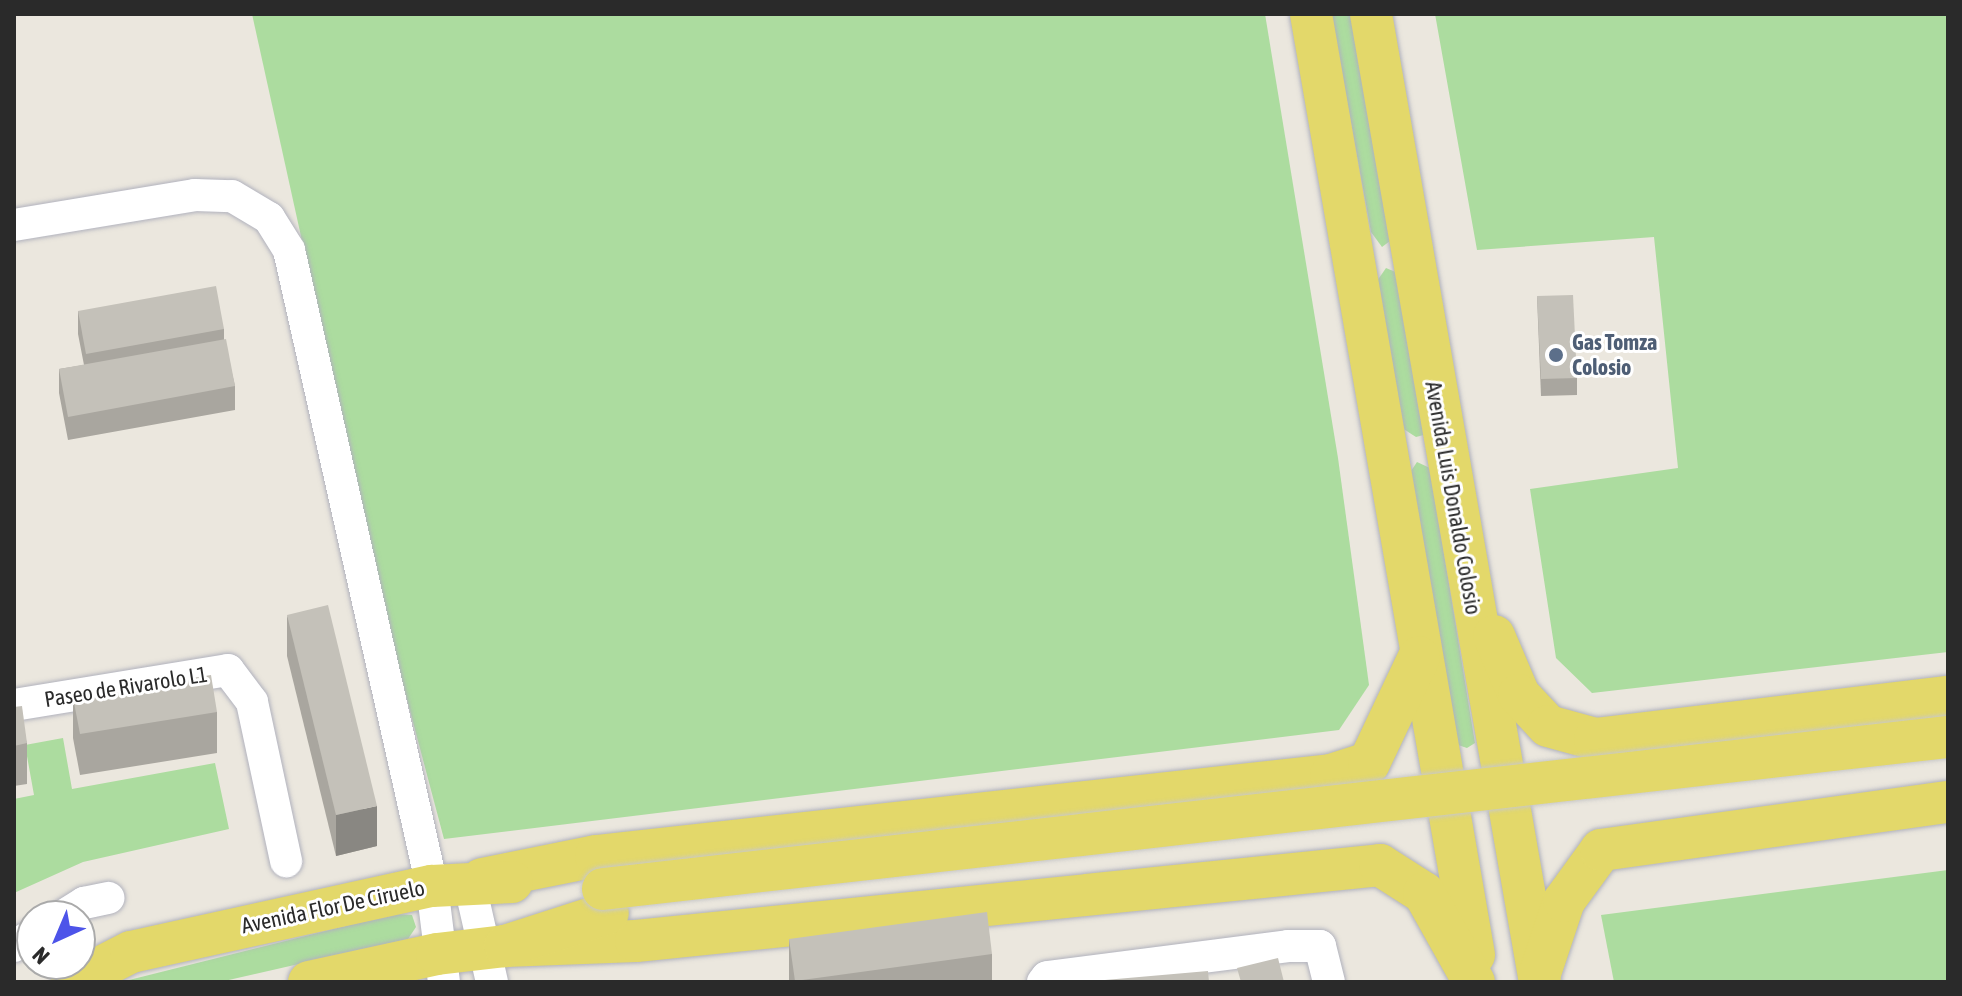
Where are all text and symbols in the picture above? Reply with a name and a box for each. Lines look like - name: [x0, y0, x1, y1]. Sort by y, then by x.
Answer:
- place label: Gas Tomza Colosio: [1572, 329, 1657, 380]
- marker: Gas Tomza Colosio: [1547, 346, 1565, 364]
- street label: Avenida Luis Donaldo Colosio: [1419, 379, 1487, 617]
- street label: Paseo de Rivarolo L1: [43, 661, 209, 713]
- street label: Avenida Flor De Ciruelo: [239, 875, 427, 939]
- north arrow: [16, 900, 96, 980]
- text: N: [27, 942, 54, 970]

